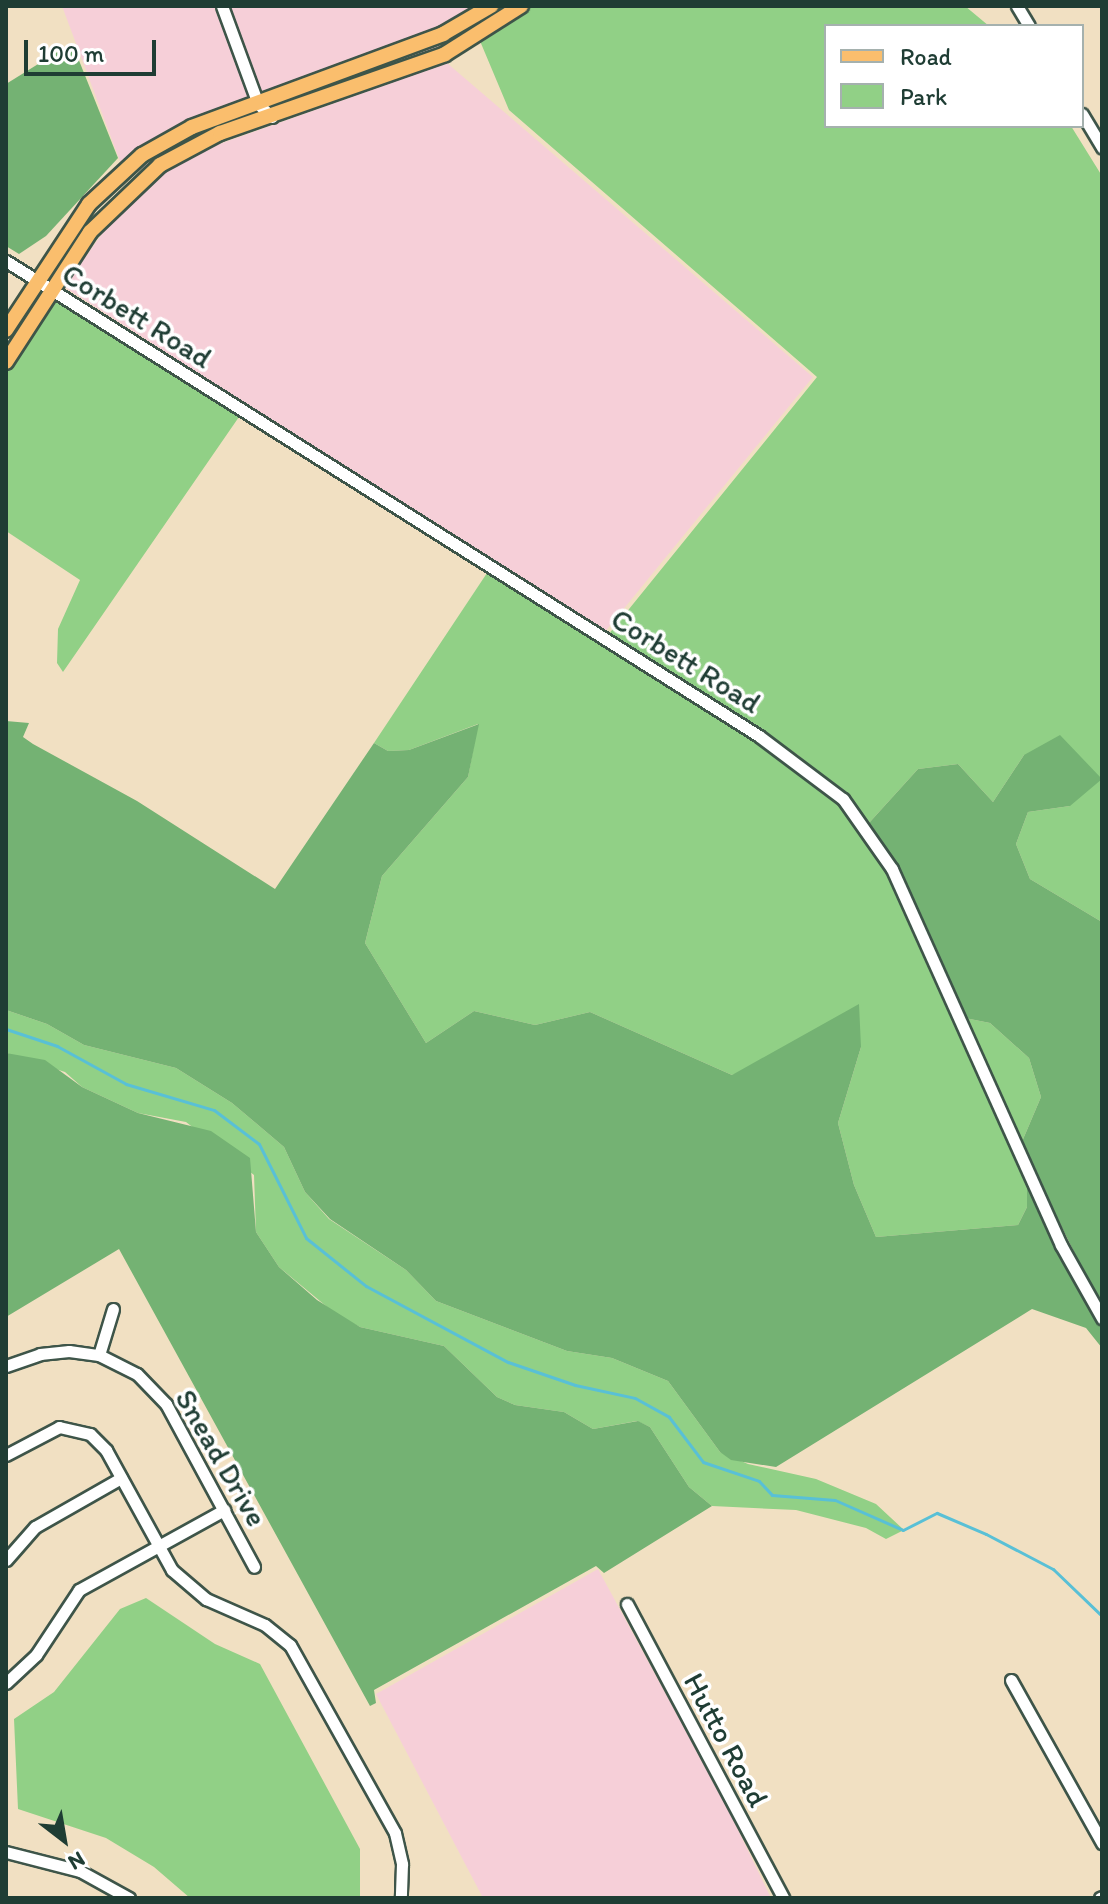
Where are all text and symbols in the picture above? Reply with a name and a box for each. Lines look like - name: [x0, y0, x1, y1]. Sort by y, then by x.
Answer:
- scale bar: [28, 24, 160, 74]
- legend: [824, 24, 1084, 128]
- text: 100 m: [38, 39, 104, 68]
- text: Road: [900, 42, 952, 71]
- text: Park: [900, 82, 947, 111]
- street label: Corbett Road: [56, 256, 218, 376]
- street label: Corbett Road: [605, 601, 767, 721]
- street label: Snead Drive: [167, 1383, 275, 1533]
- street label: Hutto Road: [676, 1667, 776, 1813]
- north arrow: [24, 1800, 104, 1880]
- text: N: [63, 1846, 90, 1876]

